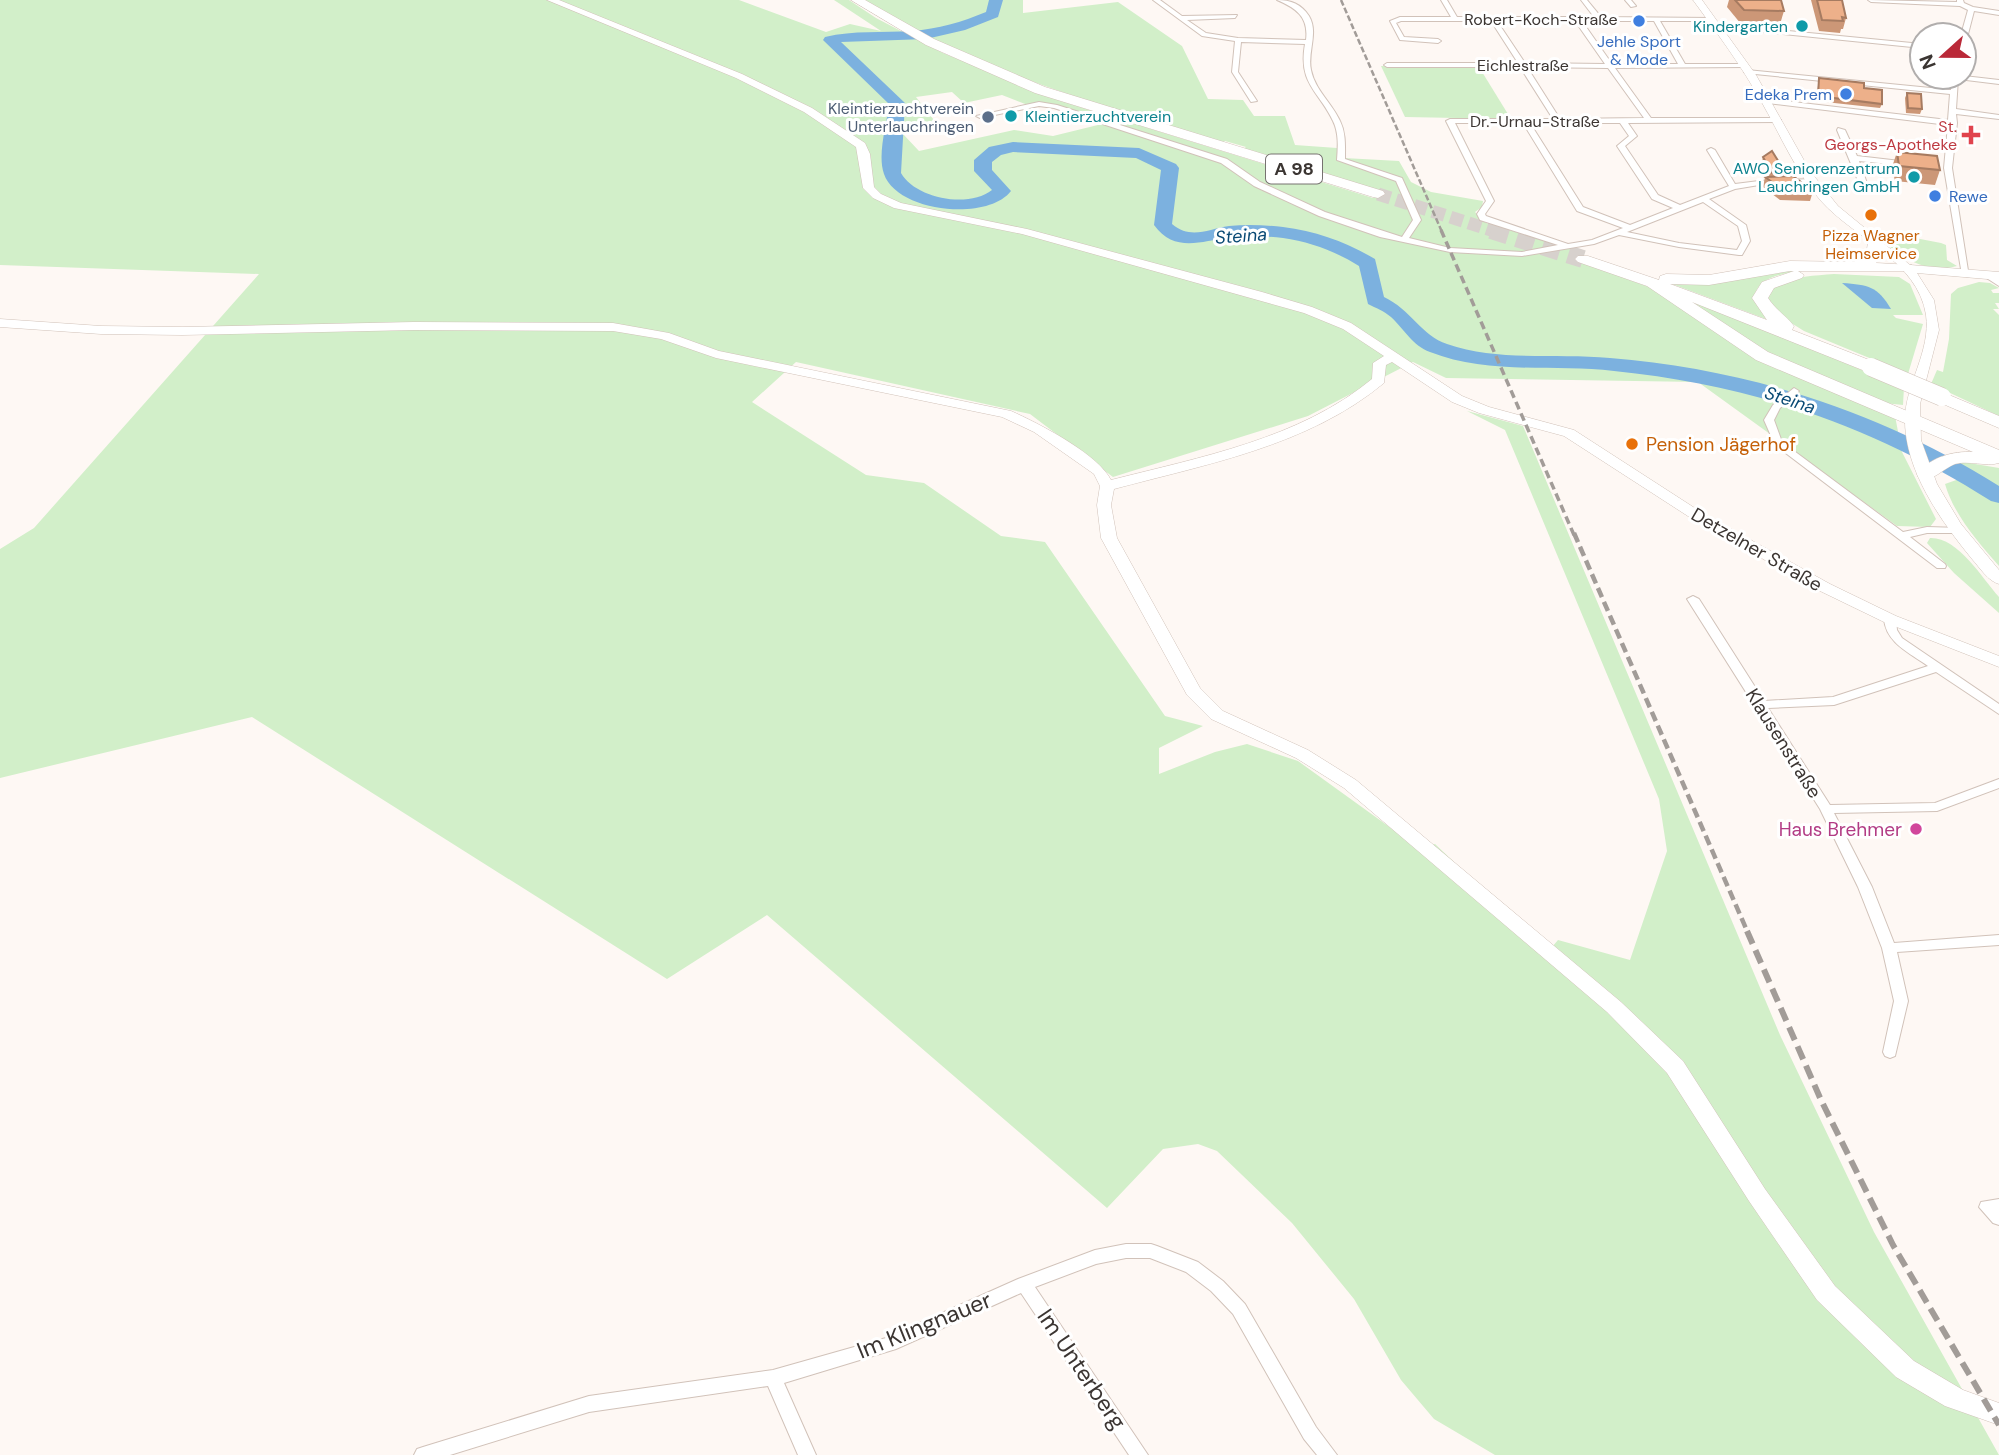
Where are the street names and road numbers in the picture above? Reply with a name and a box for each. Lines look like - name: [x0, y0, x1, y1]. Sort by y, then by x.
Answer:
- street label: Robert-Koch-Straße: [1464, 9, 1618, 30]
- street label: Eichlestraße: [1477, 55, 1569, 76]
- street label: Dr.-Urnau-Straße: [1470, 111, 1600, 132]
- road number: A 98: [1266, 154, 1322, 184]
- street label: Detzelner Straße: [1687, 502, 1827, 597]
- street label: Klausenstraße: [1740, 684, 1827, 803]
- street label: Im Klingnauer: [852, 1284, 996, 1366]
- street label: Im Unterberg: [1031, 1303, 1133, 1435]

